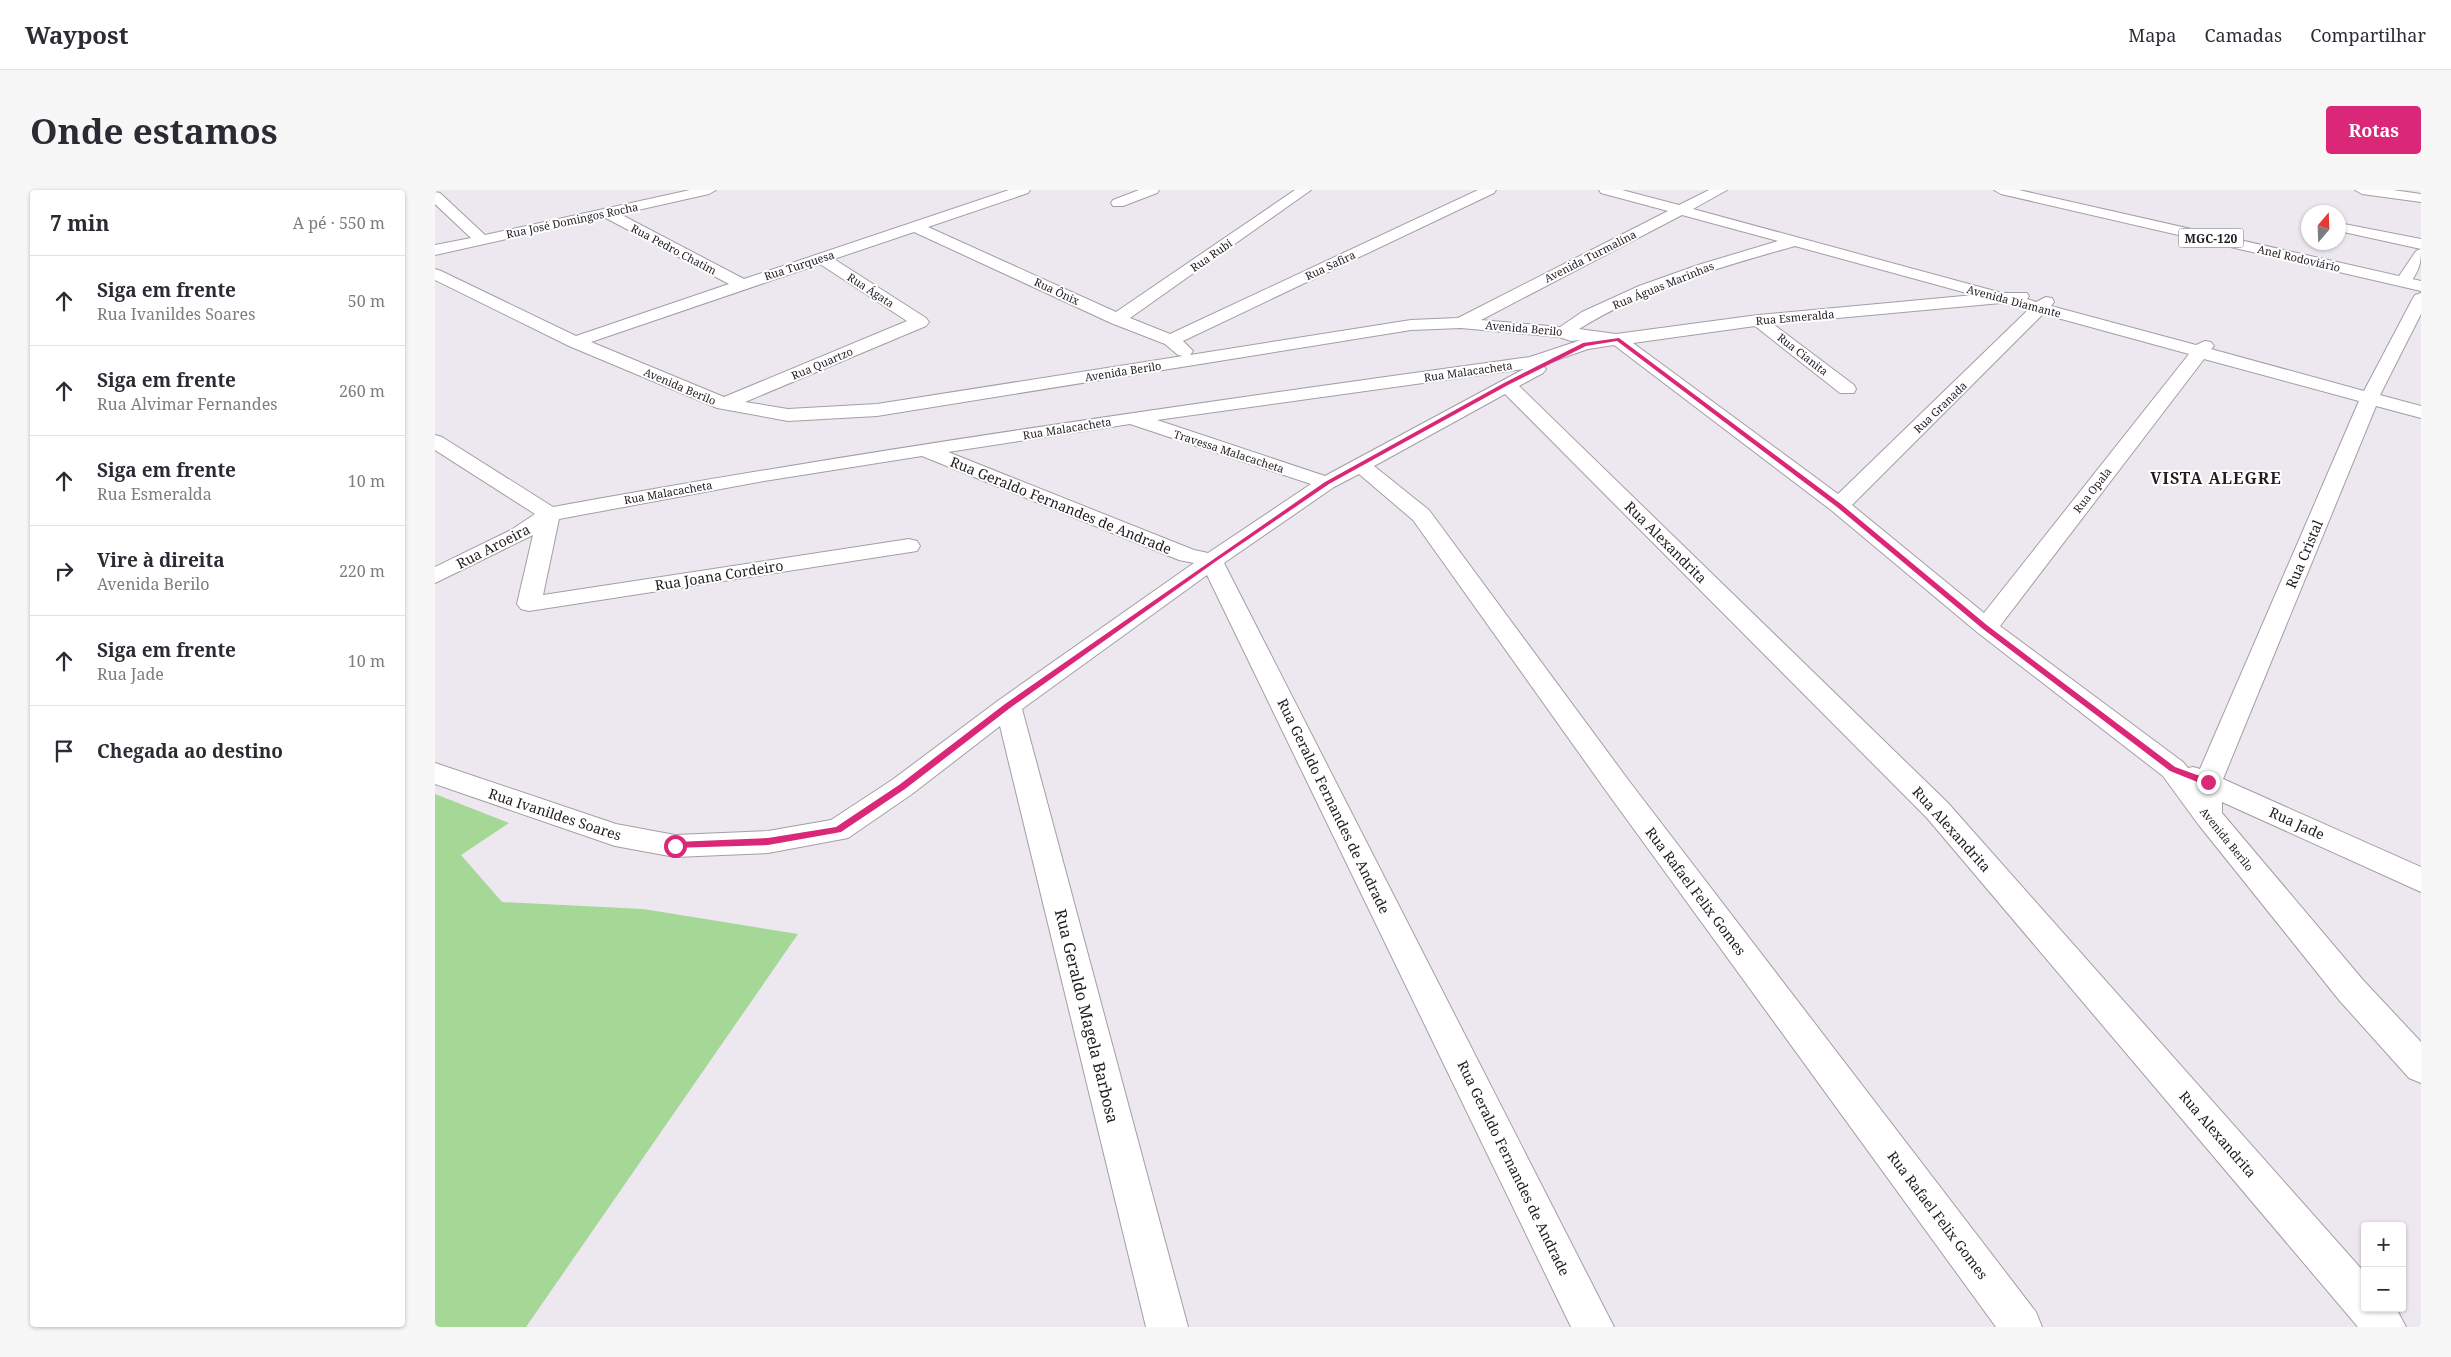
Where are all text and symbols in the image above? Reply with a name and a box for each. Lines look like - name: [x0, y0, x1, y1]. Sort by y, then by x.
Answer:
- text: Waypost: [25, 18, 128, 51]
- text: Mapa: [2128, 23, 2177, 47]
- text: Camadas: [2205, 23, 2282, 47]
- text: Compartilhar: [2310, 23, 2426, 47]
- button: Rotas: [2326, 106, 2421, 154]
- text: Onde estamos: [30, 107, 278, 154]
- street label: Rua José Domingos Rocha: [504, 199, 640, 241]
- north arrow: [2301, 205, 2346, 250]
- text: 7 min: [50, 209, 109, 237]
- text: A pé · 550 m: [293, 212, 385, 234]
- street label: Rua Pedro Chatim: [629, 220, 720, 278]
- street label: Avenida Turmalina: [1541, 226, 1639, 286]
- road number: MGC-120: [2179, 228, 2243, 248]
- street label: Rua Rubi: [1187, 235, 1235, 275]
- street label: Anel Rodoviário: [2256, 241, 2342, 275]
- street label: Rua Turquesa: [762, 247, 836, 283]
- street label: Rua Safira: [1302, 247, 1358, 283]
- street label: Rua Águas Marinhas: [1610, 258, 1716, 312]
- street label: Rua Ágata: [845, 269, 897, 311]
- street label: Rua Ônix: [1032, 274, 1083, 308]
- text: Siga em frente: [97, 277, 236, 303]
- street label: Avenida Diamante: [1965, 281, 2063, 321]
- icon: ahead: [50, 287, 78, 315]
- text: 50 m: [348, 290, 385, 312]
- text: Rua Ivanildes Soares: [97, 303, 255, 325]
- street label: Rua Esmeralda: [1755, 306, 1835, 328]
- street label: Avenida Berilo: [1485, 317, 1563, 339]
- street label: Rua Cianita: [1775, 329, 1831, 379]
- street label: Rua Quartzo: [789, 343, 855, 383]
- street label: Rua Malacacheta: [1423, 357, 1513, 385]
- street label: Avenida Berilo: [1084, 358, 1162, 384]
- street label: Avenida Berilo: [641, 364, 719, 408]
- text: Siga em frente: [97, 367, 236, 393]
- icon: ahead: [50, 377, 78, 405]
- street label: Rua Granada: [1910, 378, 1970, 436]
- text: 260 m: [339, 380, 385, 402]
- text: Rua Alvimar Fernandes: [97, 393, 277, 415]
- street label: Rua Malacacheta: [1022, 414, 1112, 442]
- street label: Travessa Malacacheta: [1172, 426, 1286, 476]
- street label: Rua Geraldo Fernandes de Andrade: [947, 452, 1175, 558]
- text: Siga em frente: [97, 457, 236, 483]
- street label: Rua Opala: [2069, 464, 2115, 516]
- icon: ahead: [50, 467, 78, 495]
- district label: VISTA ALEGRE: [2150, 467, 2282, 489]
- text: 10 m: [348, 470, 385, 492]
- street label: Rua Malacacheta: [623, 477, 713, 507]
- text: Rua Esmeralda: [97, 483, 212, 505]
- street label: Rua Alexandrita: [1621, 497, 1711, 587]
- street label: Rua Cristal: [2281, 516, 2327, 591]
- street label: Rua Aroeira: [453, 519, 533, 573]
- text: Vire à direita: [97, 547, 225, 573]
- street label: Rua Joana Cordeiro: [653, 555, 785, 595]
- icon: right: [50, 557, 78, 585]
- text: 220 m: [339, 560, 385, 582]
- text: Avenida Berilo: [97, 573, 209, 595]
- text: Siga em frente: [97, 637, 236, 663]
- icon: ahead: [50, 647, 78, 675]
- text: 10 m: [348, 650, 385, 672]
- text: Rua Jade: [97, 663, 164, 685]
- street label: Rua Geraldo Fernandes de Andrade: [1273, 695, 1395, 917]
- icon: arrive: [50, 737, 78, 765]
- text: Chegada ao destino: [97, 738, 283, 764]
- route end: [2197, 771, 2220, 794]
- street label: Rua Alexandrita: [1909, 782, 1996, 876]
- street label: Rua Ivanildes Soares: [486, 784, 624, 844]
- street label: Rua Jade: [2266, 802, 2328, 844]
- street label: Avenida Berilo: [2197, 804, 2257, 874]
- street label: Rua Rafael Felix Gomes: [1641, 823, 1751, 959]
- route start: [664, 835, 687, 858]
- street label: Rua Geraldo Magela Barbosa: [1050, 907, 1124, 1125]
- street label: Rua Geraldo Fernandes de Andrade: [1453, 1057, 1575, 1279]
- street label: Rua Alexandrita: [2175, 1087, 2261, 1181]
- street label: Rua Rafael Felix Gomes: [1883, 1147, 1993, 1283]
- map controls: [2361, 1222, 2406, 1312]
- button: +: [2361, 1222, 2406, 1267]
- button: −: [2361, 1267, 2406, 1312]

